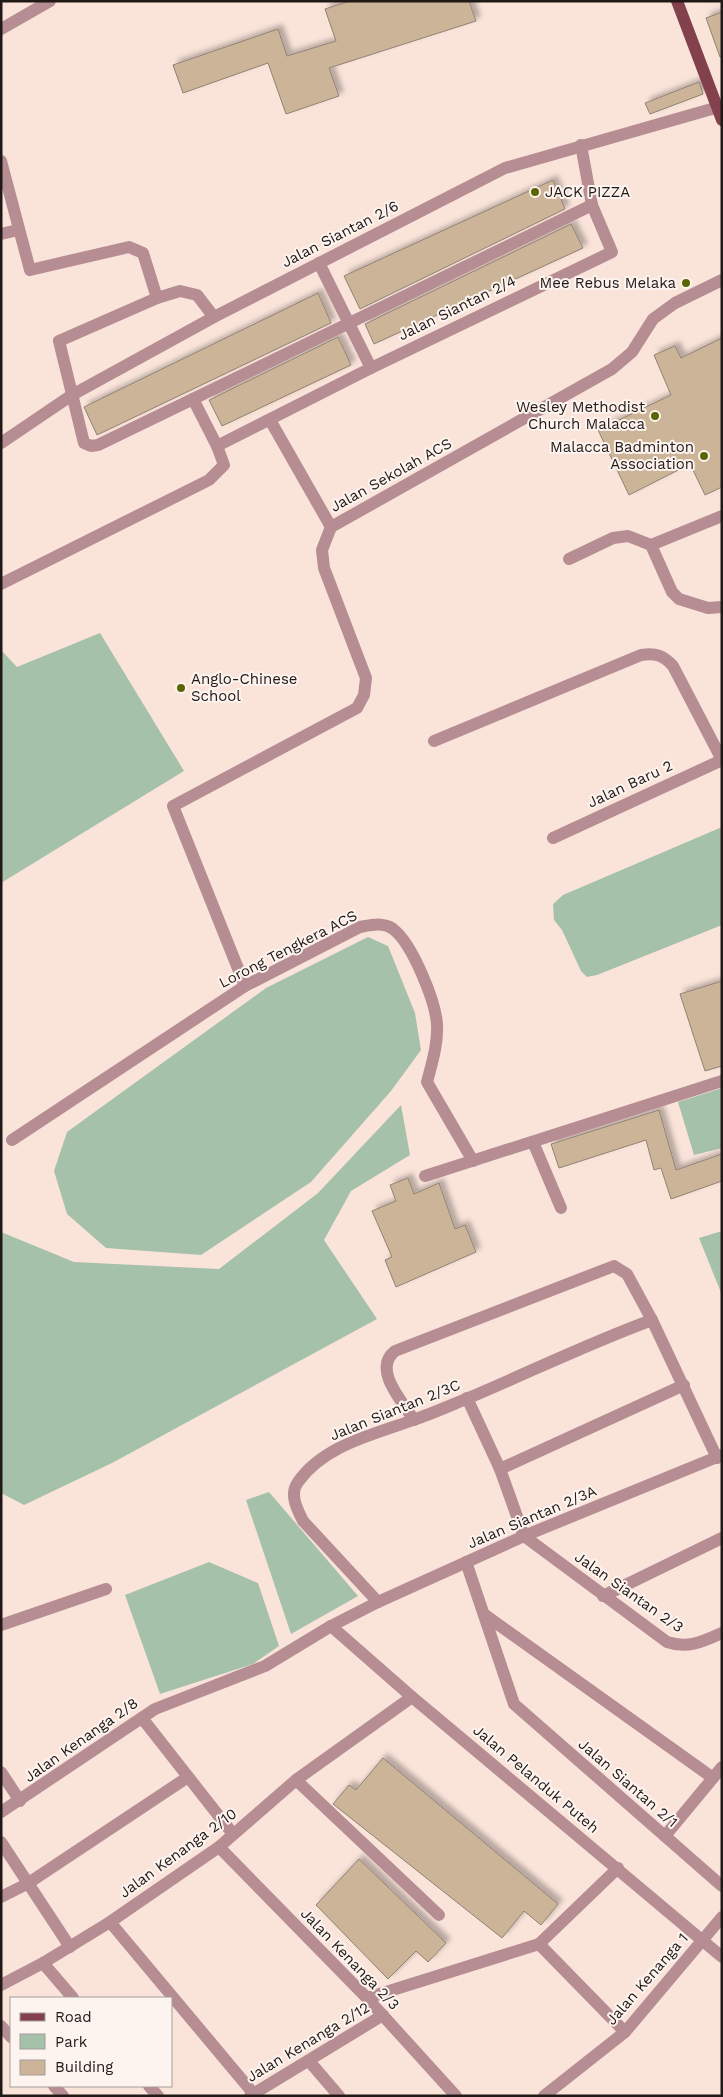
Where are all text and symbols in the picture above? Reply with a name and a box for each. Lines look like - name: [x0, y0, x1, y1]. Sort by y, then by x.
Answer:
- place label: JACK PIZZA: [545, 183, 630, 201]
- marker: JACK PIZZA: [529, 186, 541, 198]
- street label: Jalan Siantan 2/6: [279, 197, 401, 271]
- street label: Jalan Siantan 2/4: [395, 272, 519, 344]
- place label: Mee Rebus Melaka: [540, 274, 676, 292]
- marker: Mee Rebus Melaka: [680, 277, 692, 289]
- place label: Wesley Methodist Church Malacca: [516, 398, 646, 433]
- marker: Wesley Methodist Church Malacca: [649, 410, 661, 422]
- street label: Jalan Sekolah ACS: [327, 434, 455, 516]
- place label: Malacca Badminton Association: [550, 438, 694, 473]
- marker: Malacca Badminton Association: [698, 450, 710, 462]
- place label: Anglo-Chinese School: [191, 670, 297, 705]
- marker: Anglo-Chinese School: [175, 682, 187, 694]
- street label: Jalan Baru 2: [585, 756, 675, 812]
- street label: Lorong Tengkera ACS: [216, 906, 360, 992]
- street label: Jalan Siantan 2/3C: [327, 1376, 463, 1444]
- street label: Jalan Siantan 2/3A: [465, 1482, 599, 1552]
- street label: Jalan Siantan 2/3: [571, 1548, 687, 1636]
- street label: Jalan Kenanga 2/8: [21, 1694, 141, 1786]
- street label: Jalan Pelanduk Puteh: [469, 1721, 603, 1837]
- street label: Jalan Siantan 2/1: [575, 1735, 681, 1831]
- street label: Jalan Kenanga 2/10: [116, 1804, 240, 1902]
- street label: Jalan Kenanga 2/3: [297, 1904, 403, 2014]
- street label: Jalan Kenanga 1: [602, 1929, 692, 2029]
- legend: [10, 1997, 172, 2087]
- street label: Jalan Kenanga 2/12: [243, 1998, 373, 2086]
- text: Road: [55, 2008, 92, 2026]
- text: Park: [55, 2033, 88, 2051]
- text: Building: [55, 2058, 113, 2076]

